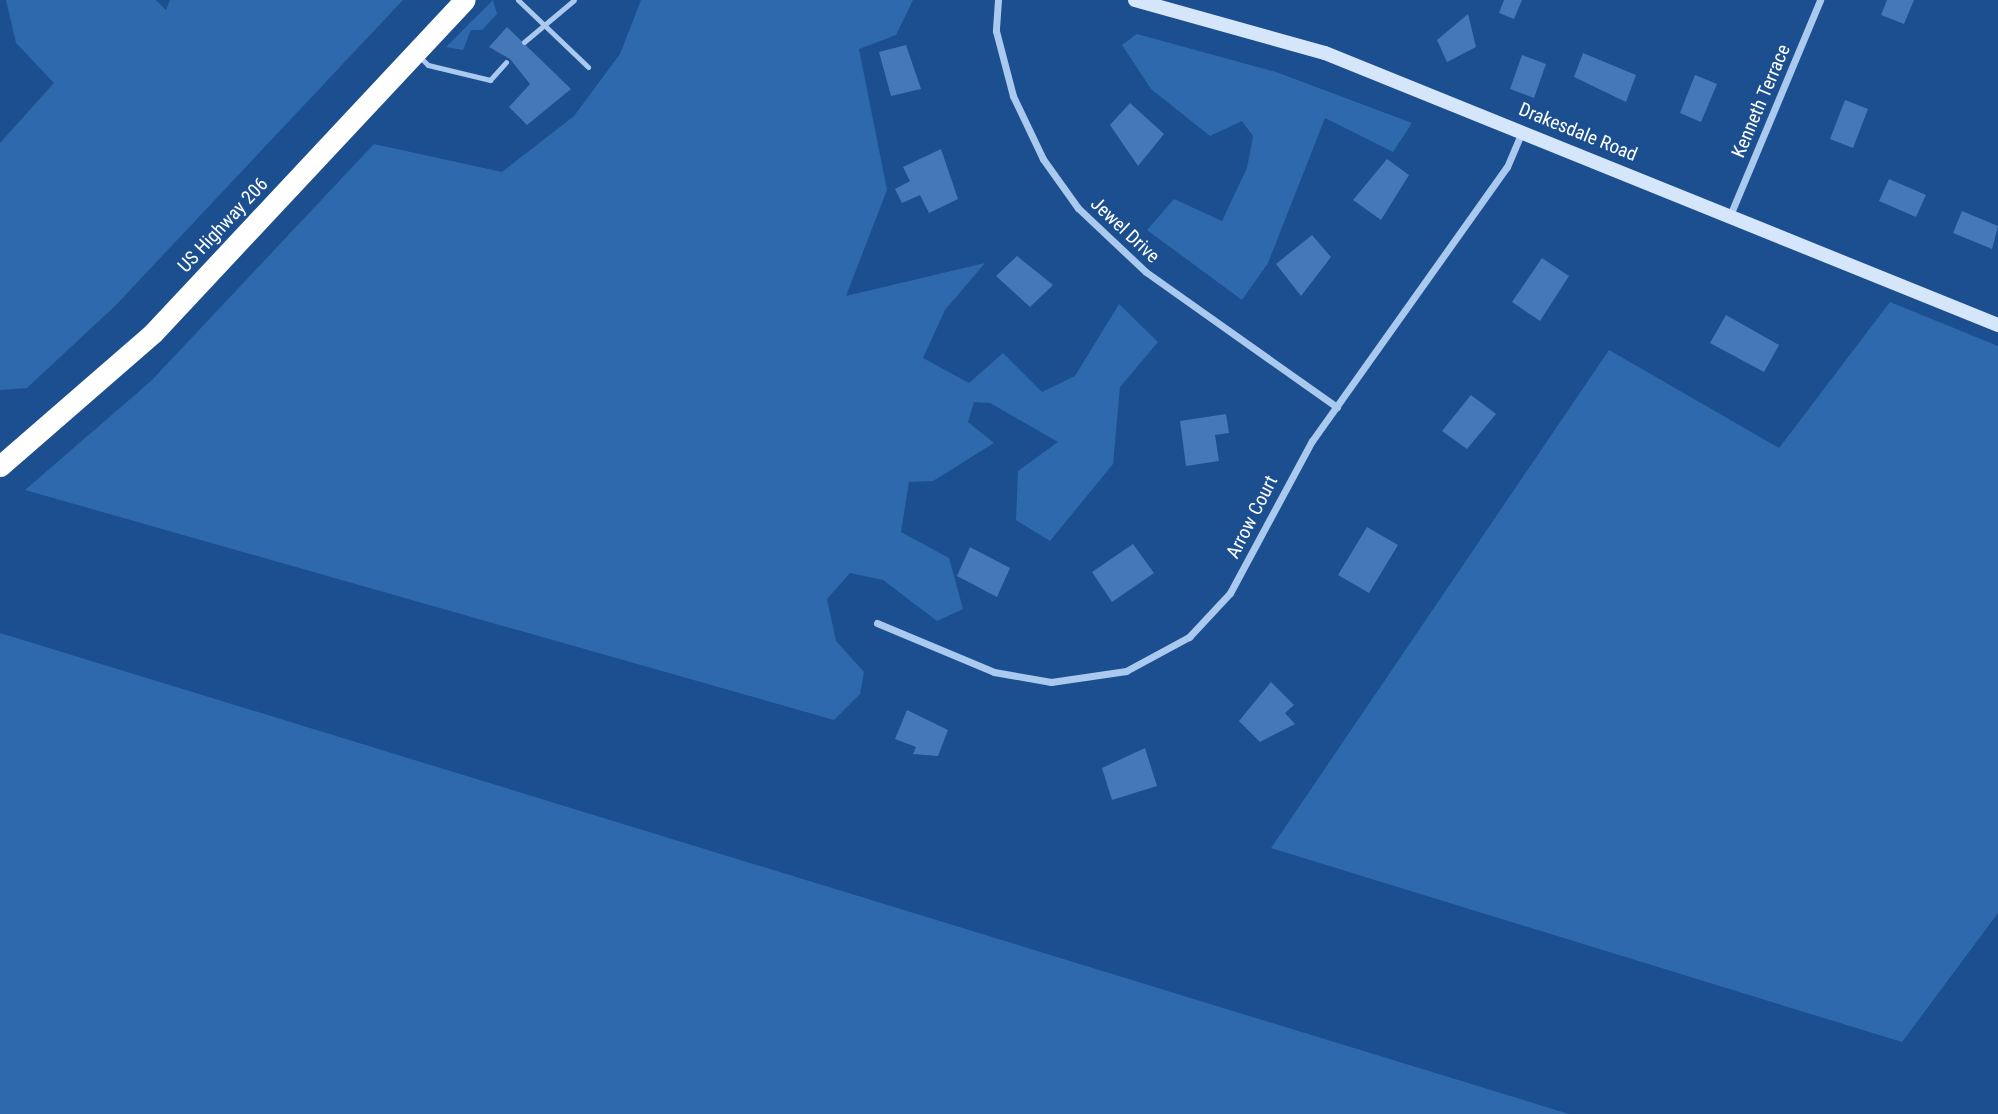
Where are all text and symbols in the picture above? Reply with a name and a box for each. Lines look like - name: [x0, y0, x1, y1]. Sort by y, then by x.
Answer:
- street label: Kenneth Terrace: [1727, 41, 1795, 161]
- street label: Drakesdale Road: [1515, 98, 1641, 166]
- street label: US Highway 206: [173, 173, 273, 277]
- street label: Jewel Drive: [1086, 192, 1164, 268]
- street label: Arrow Court: [1221, 472, 1283, 562]

